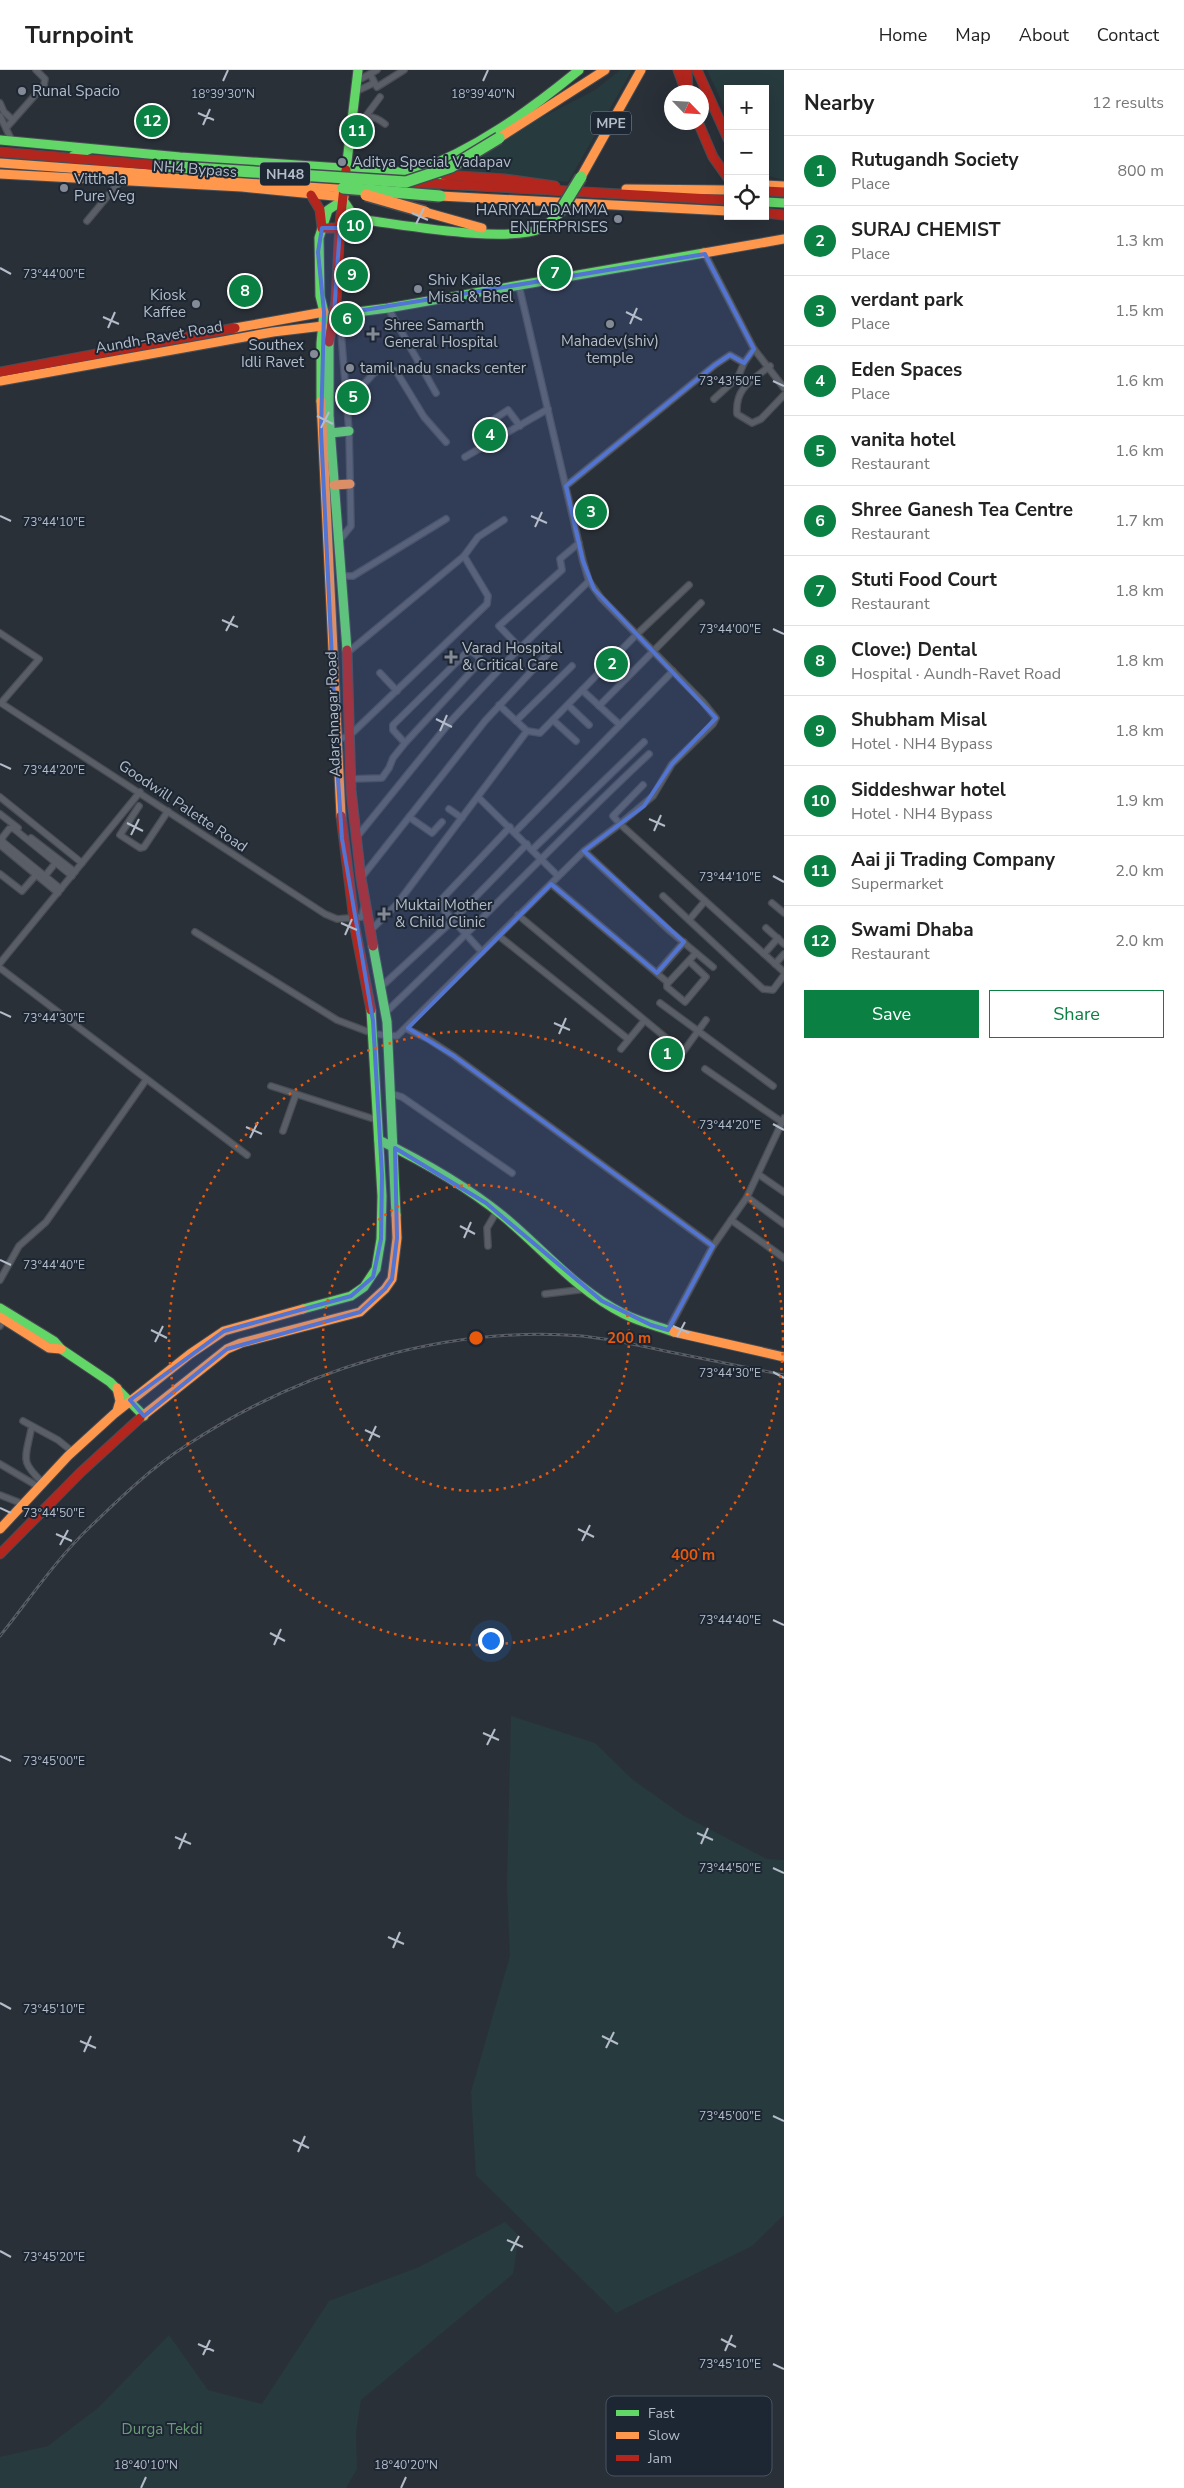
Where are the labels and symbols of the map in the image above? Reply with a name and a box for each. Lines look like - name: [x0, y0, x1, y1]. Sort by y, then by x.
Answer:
- place label: Runal Spacio: [32, 81, 120, 101]
- marker: Runal Spacio: [16, 85, 28, 97]
- north arrow: [664, 85, 709, 130]
- text: 18°39'30"N: [191, 86, 255, 102]
- text: 18°39'40"N: [451, 86, 515, 102]
- pin: 12: [136, 102, 168, 140]
- pin: 11: [341, 112, 373, 150]
- road number: MPE: [591, 112, 631, 134]
- place label: Aditya Special Vadapav: [352, 152, 511, 172]
- street label: NH4 Bypass: [152, 156, 238, 182]
- marker: Aditya Special Vadapav: [336, 156, 348, 168]
- road number: NH48: [260, 162, 310, 186]
- place label: Vitthala Pure Veg: [73, 169, 135, 206]
- marker: Vitthala Pure Veg: [58, 182, 70, 194]
- place label: HARIYALADAMMA ENTERPRISES: [476, 200, 608, 237]
- pin: 10: [339, 207, 371, 245]
- marker: HARIYALADAMMA ENTERPRISES: [612, 213, 624, 225]
- pin: 7: [539, 254, 571, 292]
- pin: 9: [336, 256, 368, 294]
- text: 73°44'00"E: [23, 266, 85, 282]
- place label: Shiv Kailas Misal & Bhel: [428, 270, 514, 307]
- pin: 8: [229, 272, 261, 310]
- marker: Shiv Kailas Misal & Bhel: [412, 283, 424, 295]
- place label: Kiosk Kaffee: [143, 285, 186, 322]
- marker: Kiosk Kaffee: [190, 298, 202, 310]
- pin: 6: [331, 300, 363, 338]
- place label: Shree Samarth General Hospital: [384, 315, 498, 352]
- street label: Aundh-Ravet Road: [94, 316, 224, 358]
- marker: Mahadev(shiv) temple: [604, 318, 616, 330]
- marker: Shree Samarth General Hospital: [366, 327, 380, 341]
- place label: Mahadev(shiv) temple: [561, 331, 659, 368]
- place label: Southex Idli Ravet: [241, 335, 305, 372]
- marker: Southex Idli Ravet: [308, 348, 320, 360]
- place label: tamil nadu snacks center: [360, 358, 527, 378]
- marker: tamil nadu snacks center: [344, 362, 356, 374]
- text: 73°43'50"E: [699, 373, 761, 389]
- pin: 5: [337, 378, 369, 416]
- pin: 4: [474, 416, 506, 454]
- pin: 3: [575, 493, 607, 531]
- text: 73°44'10"E: [23, 514, 85, 530]
- text: 73°44'00"E: [699, 621, 761, 637]
- place label: Varad Hospital & Critical Care: [461, 638, 563, 675]
- pin: 2: [596, 645, 628, 683]
- marker: Varad Hospital & Critical Care: [444, 650, 458, 664]
- street label: Adarshnagar Road: [321, 651, 345, 777]
- street label: Goodwill Palette Road: [115, 755, 251, 857]
- text: 73°44'20"E: [23, 762, 85, 778]
- text: 73°44'10"E: [699, 869, 761, 885]
- place label: Muktai Mother & Child Clinic: [395, 895, 493, 932]
- marker: Muktai Mother & Child Clinic: [377, 907, 391, 921]
- text: 73°44'30"E: [23, 1010, 85, 1026]
- pin: 1: [651, 1035, 683, 1073]
- text: 73°44'20"E: [699, 1117, 761, 1133]
- text: 73°44'40"E: [23, 1257, 85, 1273]
- text: 200 m: [607, 1328, 651, 1348]
- centre of rings: [467, 1329, 485, 1347]
- text: 73°44'30"E: [699, 1365, 761, 1381]
- text: 73°44'50"E: [23, 1505, 85, 1521]
- text: 400 m: [671, 1545, 715, 1565]
- text: 73°44'40"E: [699, 1612, 761, 1628]
- your location: [478, 1628, 504, 1654]
- text: 73°45'00"E: [23, 1753, 85, 1769]
- text: 73°44'50"E: [699, 1860, 761, 1876]
- text: 73°45'10"E: [23, 2001, 85, 2017]
- text: 73°45'00"E: [699, 2108, 761, 2124]
- text: 73°45'20"E: [23, 2249, 85, 2265]
- text: 73°45'10"E: [699, 2356, 761, 2372]
- legend: [606, 2396, 772, 2476]
- text: Fast: [648, 2404, 674, 2423]
- park label: Durga Tekdi: [122, 2419, 202, 2439]
- text: Slow: [648, 2426, 680, 2445]
- text: Jam: [647, 2449, 672, 2468]
- text: 18°40'10"N: [114, 2457, 178, 2473]
- text: 18°40'20"N: [374, 2457, 438, 2473]

